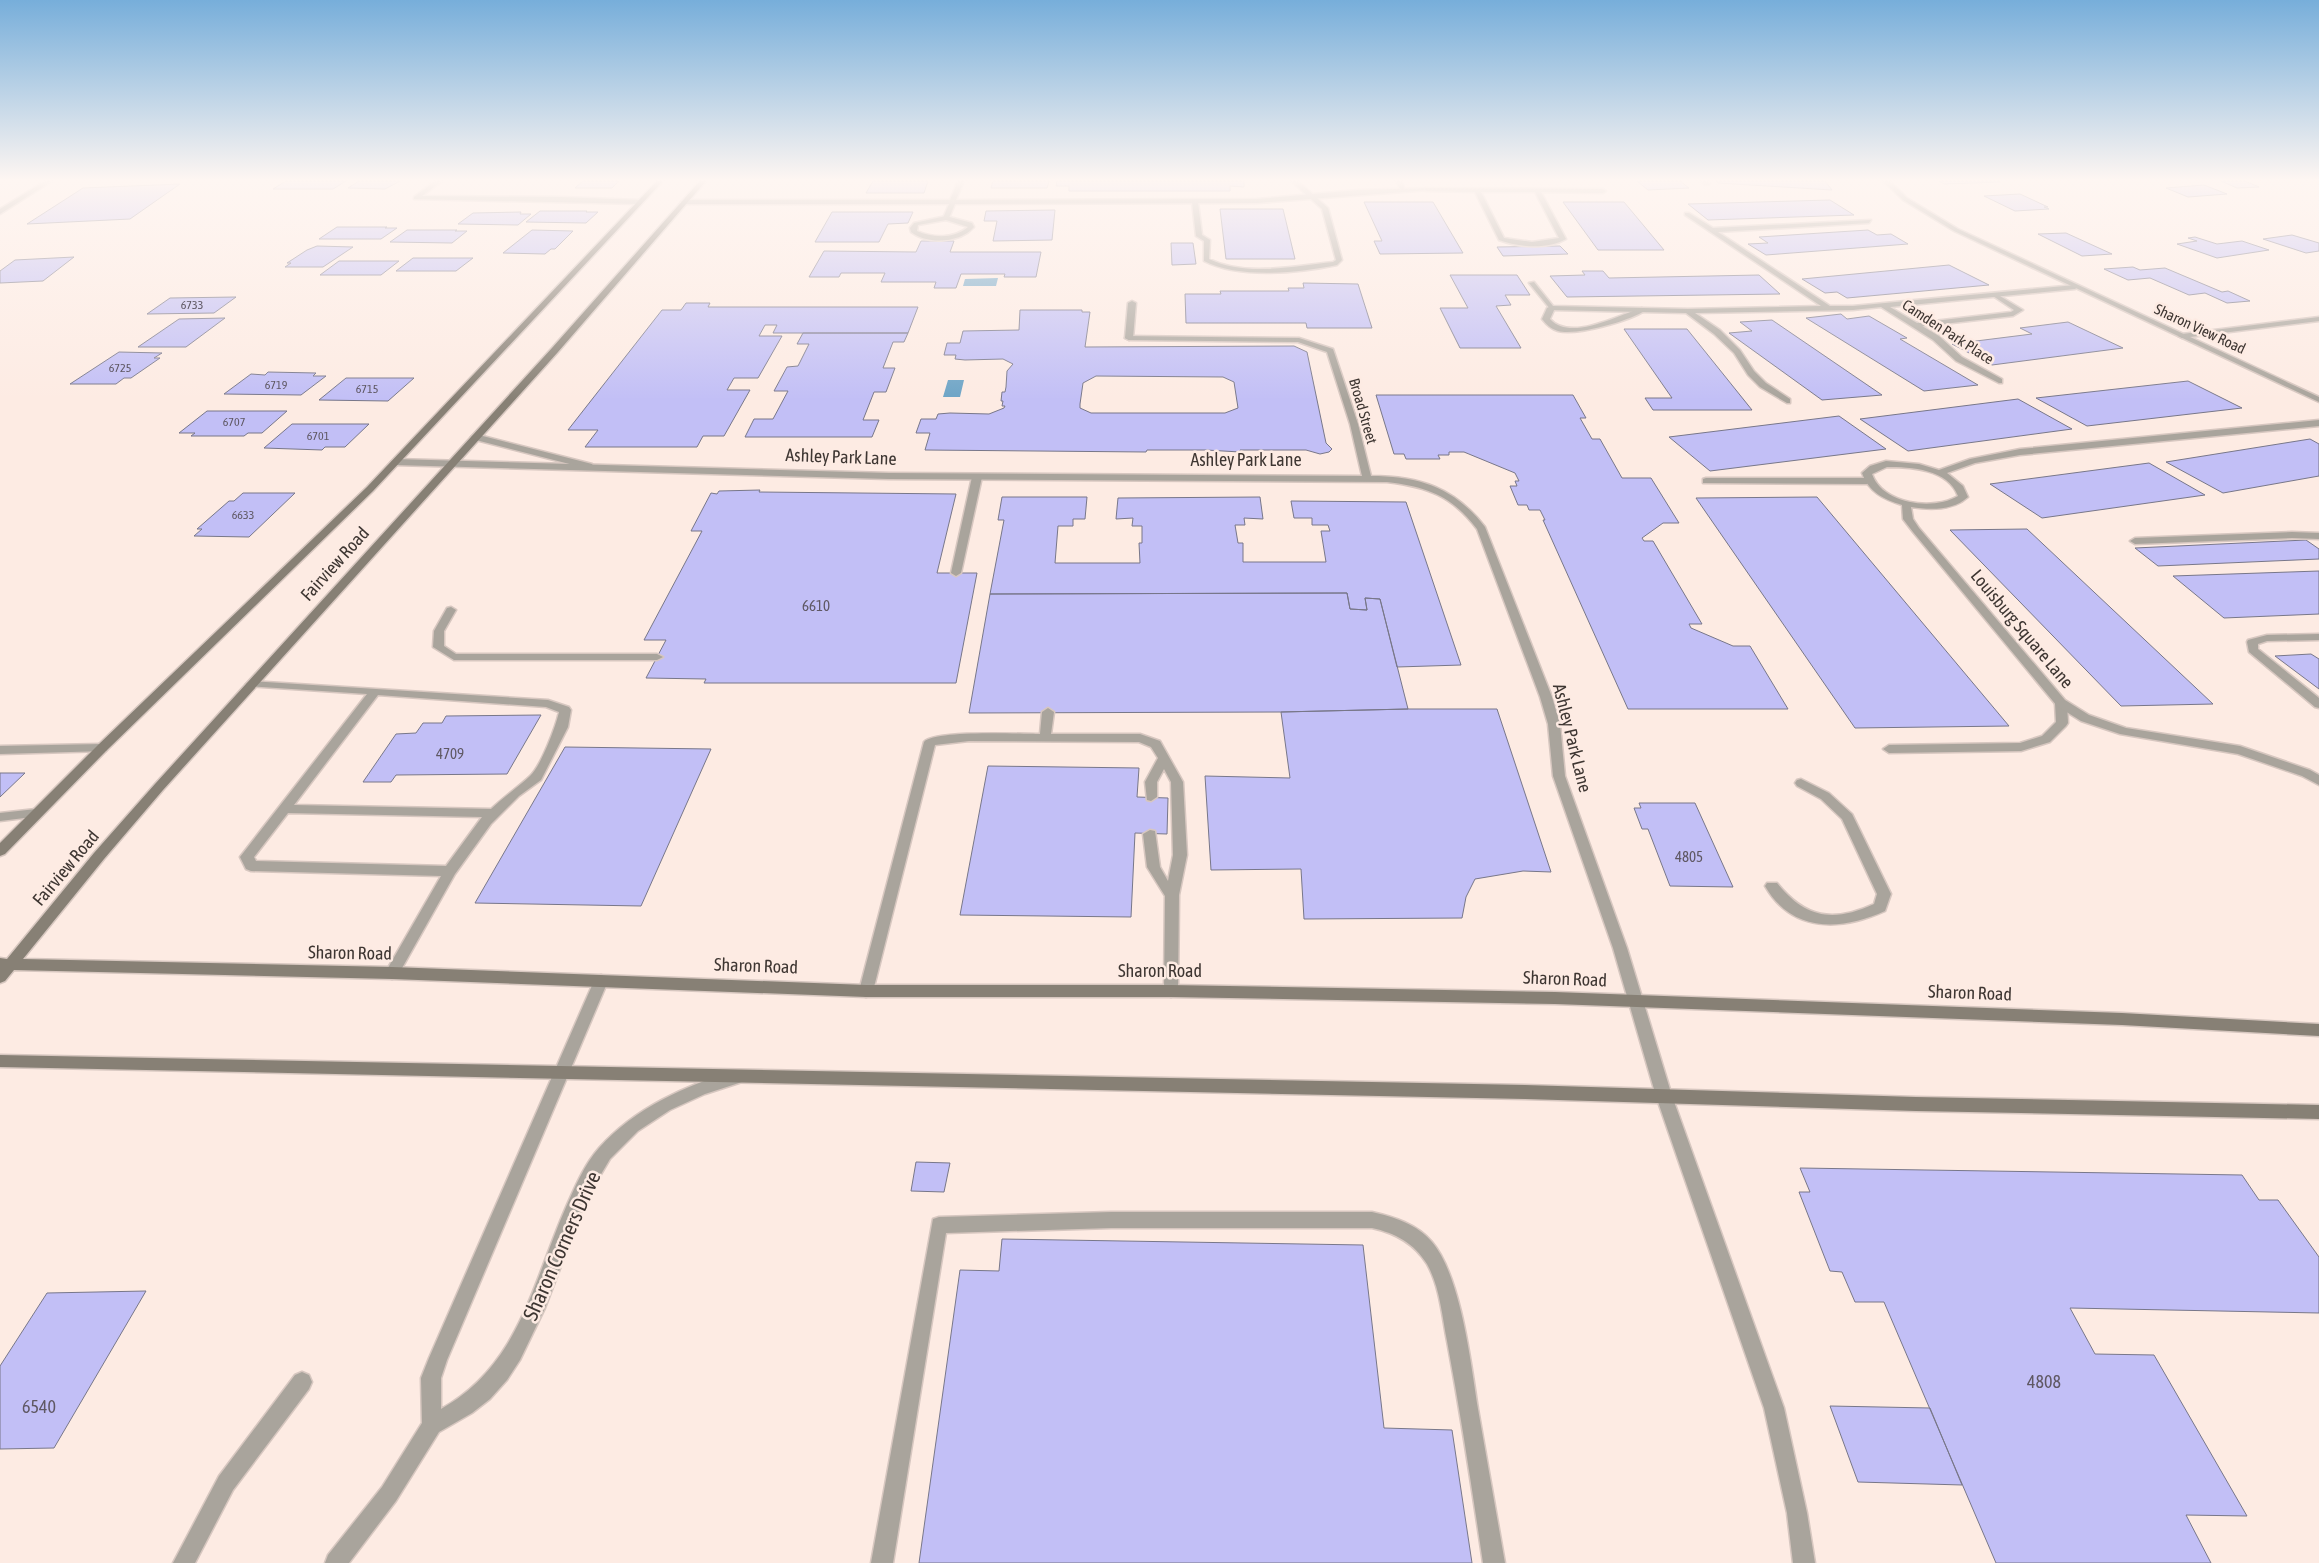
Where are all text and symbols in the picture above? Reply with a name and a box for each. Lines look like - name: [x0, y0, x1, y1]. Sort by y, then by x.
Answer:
- street label: Camden Park Place: [1899, 296, 1997, 368]
- house number: 6733: [181, 298, 203, 312]
- street label: Sharon View Road: [2152, 300, 2248, 357]
- house number: 6725: [109, 361, 131, 375]
- street label: Broad Street: [1346, 376, 1381, 446]
- house number: 6719: [265, 378, 288, 392]
- house number: 6715: [356, 382, 378, 396]
- house number: 6707: [223, 415, 246, 429]
- house number: 6701: [307, 429, 330, 443]
- street label: Ashley Park Lane: [785, 444, 897, 469]
- street label: Ashley Park Lane: [1190, 449, 1302, 470]
- house number: 6633: [232, 508, 254, 522]
- street label: Fairview Road: [296, 523, 373, 605]
- street label: Louisburg Square Lane: [1967, 565, 2078, 692]
- house number: 6610: [802, 597, 830, 614]
- street label: Ashley Park Lane: [1549, 681, 1596, 794]
- house number: 4709: [436, 745, 464, 762]
- street label: Fairview Road: [28, 826, 103, 910]
- house number: 4805: [1675, 848, 1703, 865]
- street label: Sharon Road: [308, 941, 392, 964]
- street label: Sharon Road: [714, 954, 798, 977]
- street label: Sharon Road: [1118, 960, 1202, 981]
- street label: Sharon Road: [1523, 967, 1607, 990]
- street label: Sharon Road: [1928, 981, 2012, 1004]
- street label: Sharon Corners Drive: [518, 1167, 605, 1324]
- house number: 4808: [2027, 1371, 2061, 1392]
- house number: 6540: [22, 1396, 56, 1417]

